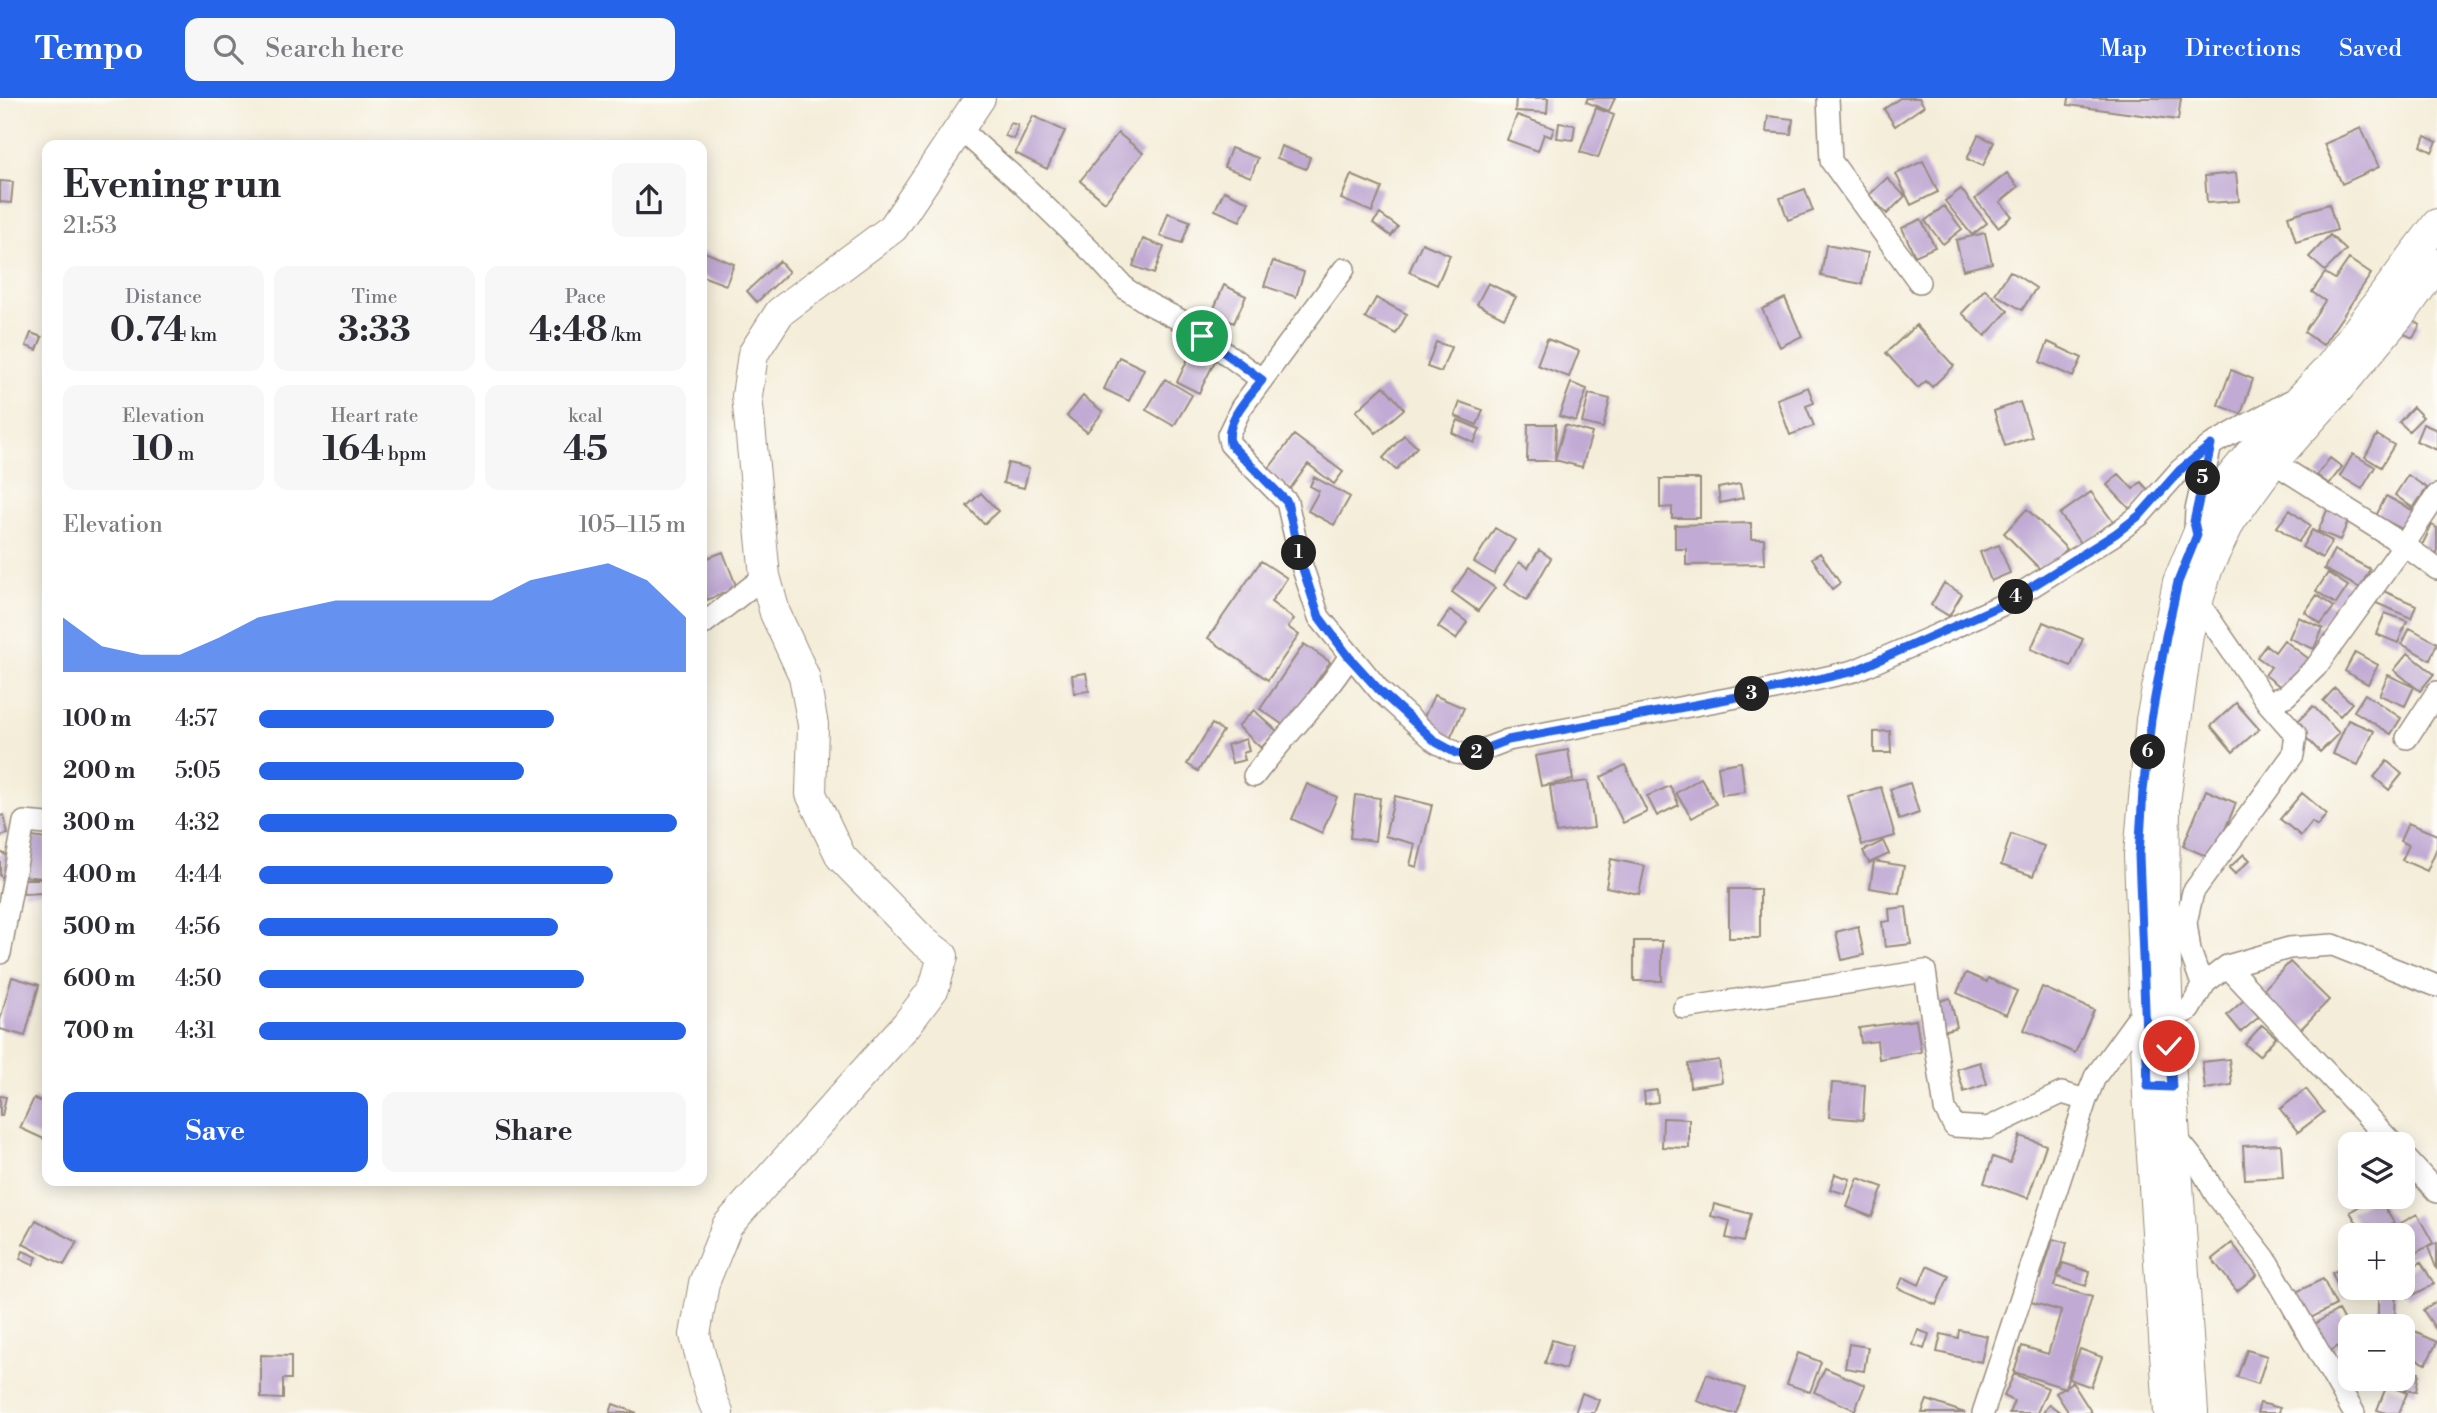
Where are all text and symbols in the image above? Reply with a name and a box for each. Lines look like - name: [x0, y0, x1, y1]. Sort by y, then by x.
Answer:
- search box: [185, 18, 675, 81]
- text: Tempo: [35, 29, 143, 70]
- icon: search: [209, 30, 247, 68]
- text: Search here: [265, 33, 404, 65]
- text: Map: [2100, 34, 2147, 64]
- text: Directions: [2185, 34, 2301, 64]
- text: Saved: [2339, 34, 2402, 64]
- text: Evening run: [63, 162, 281, 209]
- button: share: [612, 163, 686, 237]
- text: 21:53: [63, 212, 117, 240]
- text: Distance: [125, 285, 202, 309]
- text: Time: [352, 285, 397, 309]
- text: Pace: [565, 285, 606, 309]
- pin: [1172, 306, 1232, 366]
- text: 0.74: [110, 309, 187, 352]
- text: 3:33: [338, 309, 411, 352]
- text: 4:48: [529, 309, 608, 352]
- icon: arrive: [1183, 317, 1221, 355]
- text: km: [187, 323, 217, 347]
- text: /km: [608, 323, 642, 347]
- text: Elevation: [122, 404, 205, 428]
- text: Heart rate: [331, 404, 418, 428]
- text: kcal: [568, 404, 603, 428]
- text: 10: [133, 428, 174, 471]
- text: 164: [322, 428, 384, 471]
- text: 45: [563, 428, 608, 471]
- text: m: [174, 442, 194, 466]
- text: bpm: [384, 442, 427, 466]
- pin: 5: [2186, 460, 2220, 496]
- text: 5: [2197, 465, 2208, 489]
- text: Elevation: [63, 511, 163, 539]
- text: 105–115 m: [578, 511, 686, 539]
- pin: 1: [1282, 536, 1316, 570]
- text: 1: [1294, 540, 1303, 564]
- pin: 4: [1998, 580, 2034, 614]
- text: 4: [2009, 584, 2022, 608]
- pin: 3: [1734, 676, 1770, 712]
- text: 3: [1746, 681, 1757, 705]
- text: 100 m: [63, 705, 131, 733]
- text: 4:57: [175, 705, 217, 733]
- pin: 6: [2130, 734, 2166, 770]
- pin: 2: [1460, 736, 1494, 770]
- text: 6: [2142, 739, 2153, 763]
- text: 2: [1471, 740, 1482, 764]
- text: 200 m: [63, 757, 135, 785]
- text: 5:05: [175, 757, 221, 785]
- text: 300 m: [63, 809, 135, 837]
- text: 4:32: [175, 809, 220, 837]
- text: 400 m: [63, 861, 136, 889]
- text: 4:44: [175, 861, 222, 889]
- text: 500 m: [63, 913, 135, 941]
- text: 4:56: [175, 913, 221, 941]
- text: 600 m: [63, 965, 136, 993]
- text: 4:50: [175, 965, 222, 993]
- pin: [2139, 1016, 2199, 1076]
- text: 700 m: [63, 1017, 134, 1045]
- text: 4:31: [175, 1017, 216, 1045]
- icon: check: [2150, 1027, 2188, 1065]
- button: Save: [63, 1092, 368, 1172]
- button: Share: [382, 1092, 686, 1172]
- map controls: [2338, 1132, 2415, 1391]
- button: layers: [2338, 1132, 2415, 1209]
- button: +: [2338, 1223, 2415, 1300]
- button: −: [2338, 1314, 2415, 1391]

